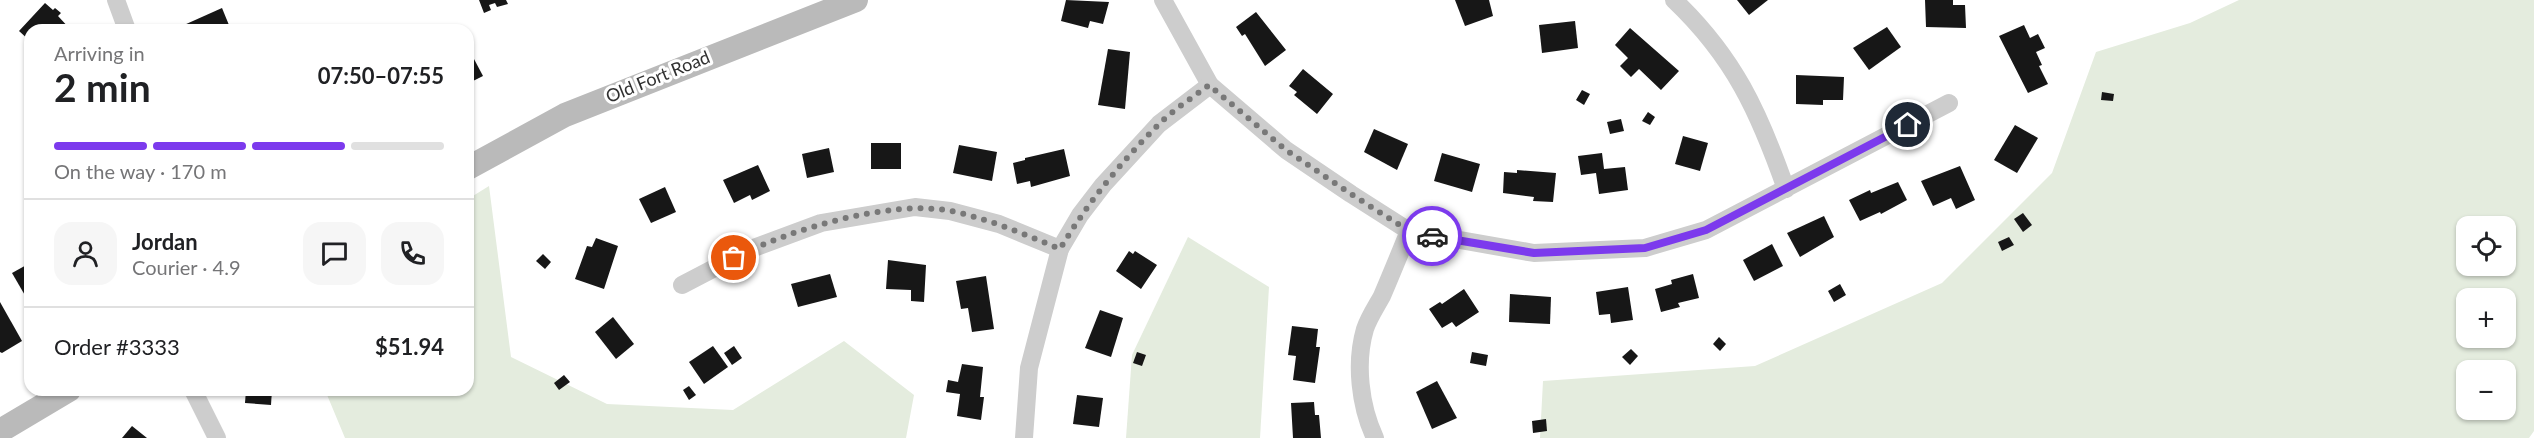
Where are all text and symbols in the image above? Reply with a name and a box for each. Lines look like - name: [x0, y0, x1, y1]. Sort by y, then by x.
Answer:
- text: Arriving in: [54, 41, 145, 65]
- street label: Old Fort Road: [602, 45, 713, 107]
- text: 07:50–07:55: [318, 62, 444, 89]
- text: 2 min: [54, 64, 151, 110]
- pin: [1882, 99, 1933, 150]
- icon: home: [1891, 108, 1924, 141]
- text: On the way · 170 m: [54, 159, 227, 183]
- courier: [1402, 206, 1462, 266]
- map controls: [2456, 216, 2516, 420]
- button: locate: [2456, 216, 2516, 276]
- icon: car: [1416, 220, 1449, 253]
- button: person: [54, 222, 117, 285]
- button: chat: [303, 222, 366, 285]
- button: phone: [381, 222, 444, 285]
- text: Jordan: [132, 228, 198, 255]
- pin: [708, 232, 759, 283]
- icon: bag: [717, 241, 750, 274]
- text: Courier · 4.9: [132, 255, 241, 279]
- button: +: [2456, 288, 2516, 348]
- text: Order #3333: [54, 333, 180, 360]
- text: $51.94: [375, 333, 444, 360]
- button: −: [2456, 360, 2516, 420]

